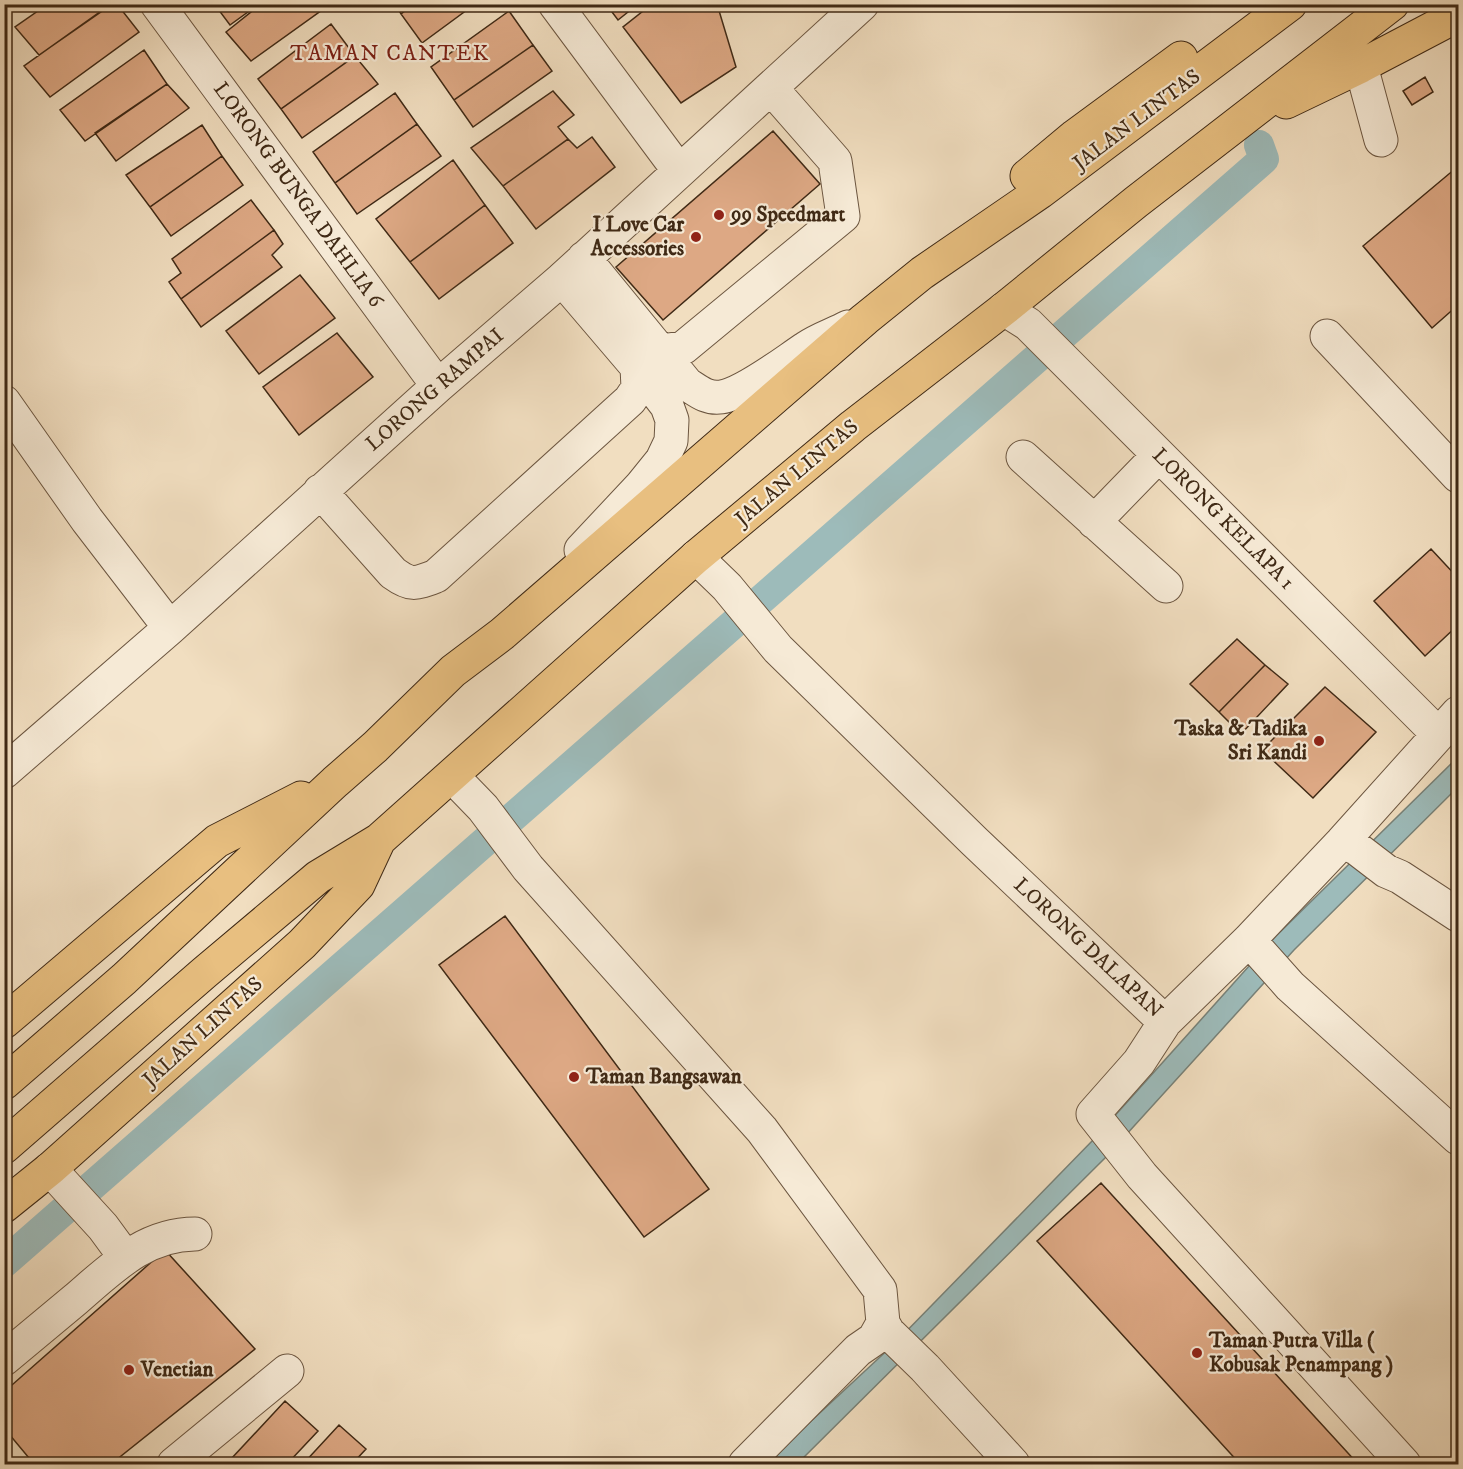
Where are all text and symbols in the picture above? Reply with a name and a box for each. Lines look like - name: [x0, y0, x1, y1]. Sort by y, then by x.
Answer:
- district label: TAMAN CANTEK: [290, 40, 490, 67]
- street label: JALAN LINTAS: [1067, 64, 1206, 178]
- street label: LORONG BUNGA DAHLIA 6: [207, 77, 389, 314]
- place label: 99 Speedmart: [729, 202, 845, 228]
- marker: 99 Speedmart: [712, 208, 726, 222]
- place label: I Love Car Accessories: [590, 212, 685, 262]
- marker: I Love Car Accessories: [689, 230, 703, 244]
- street label: LORONG RAMPAI: [361, 323, 509, 457]
- street label: JALAN LINTAS: [729, 414, 864, 533]
- street label: LORONG KELAPA 1: [1147, 443, 1299, 595]
- place label: Taska & Tadika Sri Kandi: [1173, 716, 1308, 766]
- marker: Taska & Tadika Sri Kandi: [1312, 734, 1326, 748]
- street label: LORONG DALAPAN: [1008, 872, 1168, 1024]
- street label: JALAN LINTAS: [136, 971, 268, 1094]
- place label: Taman Bangsawan: [585, 1064, 743, 1090]
- marker: Taman Bangsawan: [567, 1070, 581, 1084]
- place label: Taman Putra Villa ( Kobusak Penampang ): [1208, 1328, 1393, 1378]
- marker: Taman Putra Villa ( Kobusak Penampang ): [1190, 1346, 1204, 1360]
- place label: Venetian: [140, 1357, 215, 1383]
- marker: Venetian: [122, 1363, 136, 1377]

